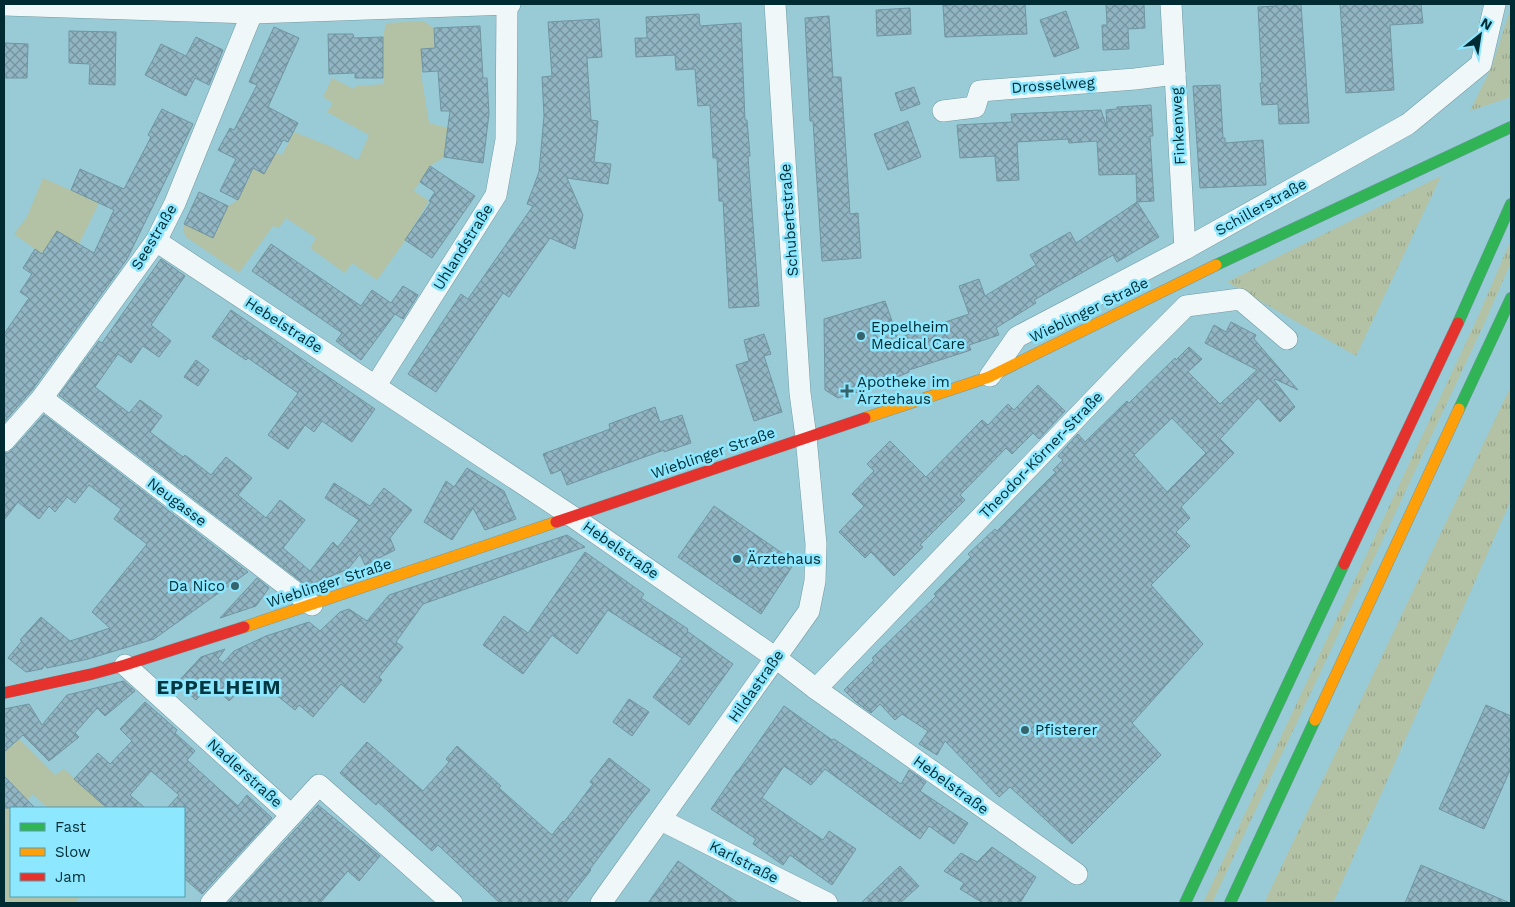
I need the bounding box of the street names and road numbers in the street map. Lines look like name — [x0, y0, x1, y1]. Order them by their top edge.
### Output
street label: Drosselweg — [1011, 73, 1095, 97]
street label: Finkenweg — [1167, 87, 1189, 165]
street label: Schubertstraße — [776, 163, 802, 277]
street label: Schillerstraße — [1212, 175, 1310, 239]
street label: Seestraße — [127, 201, 181, 273]
street label: Uhlandstraße — [429, 201, 497, 293]
street label: Wieblinger Straße — [1027, 273, 1151, 347]
street label: Hebelstraße — [242, 293, 326, 357]
street label: Theodor-Körner-Straße — [976, 388, 1106, 522]
street label: Wieblinger Straße — [649, 423, 777, 483]
street label: Neugasse — [144, 474, 210, 530]
street label: Hebelstraße — [580, 517, 662, 583]
street label: Wieblinger Straße — [264, 554, 394, 612]
street label: Hildastraße — [725, 646, 787, 726]
street label: Nadlerstraße — [204, 735, 286, 811]
street label: Hebelstraße — [910, 752, 992, 818]
street label: Karlstraße — [706, 837, 782, 887]

